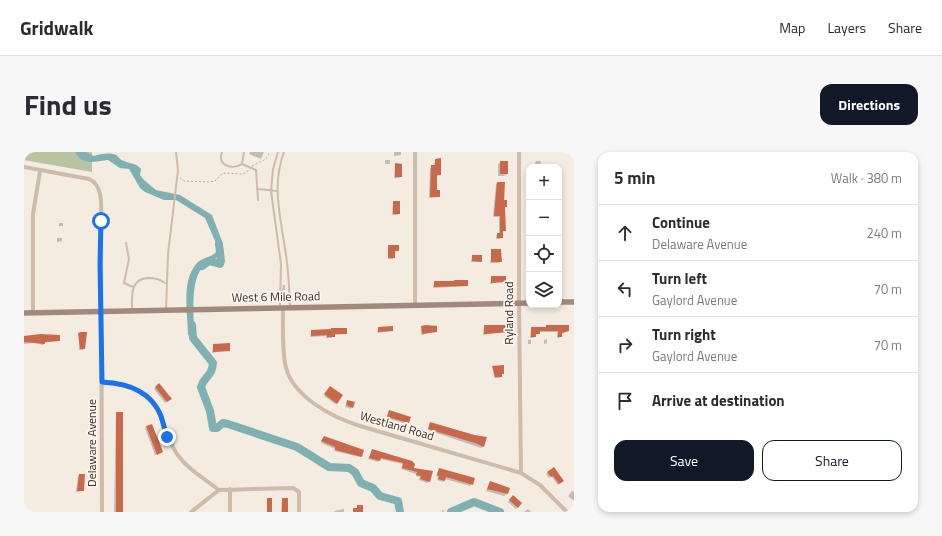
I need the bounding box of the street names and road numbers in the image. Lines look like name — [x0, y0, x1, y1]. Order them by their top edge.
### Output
street label: Ryland Road — [499, 281, 518, 345]
street label: West 6 Mile Road — [232, 286, 320, 307]
street label: Delaware Avenue — [82, 399, 101, 487]
street label: Westland Road — [358, 406, 437, 445]

